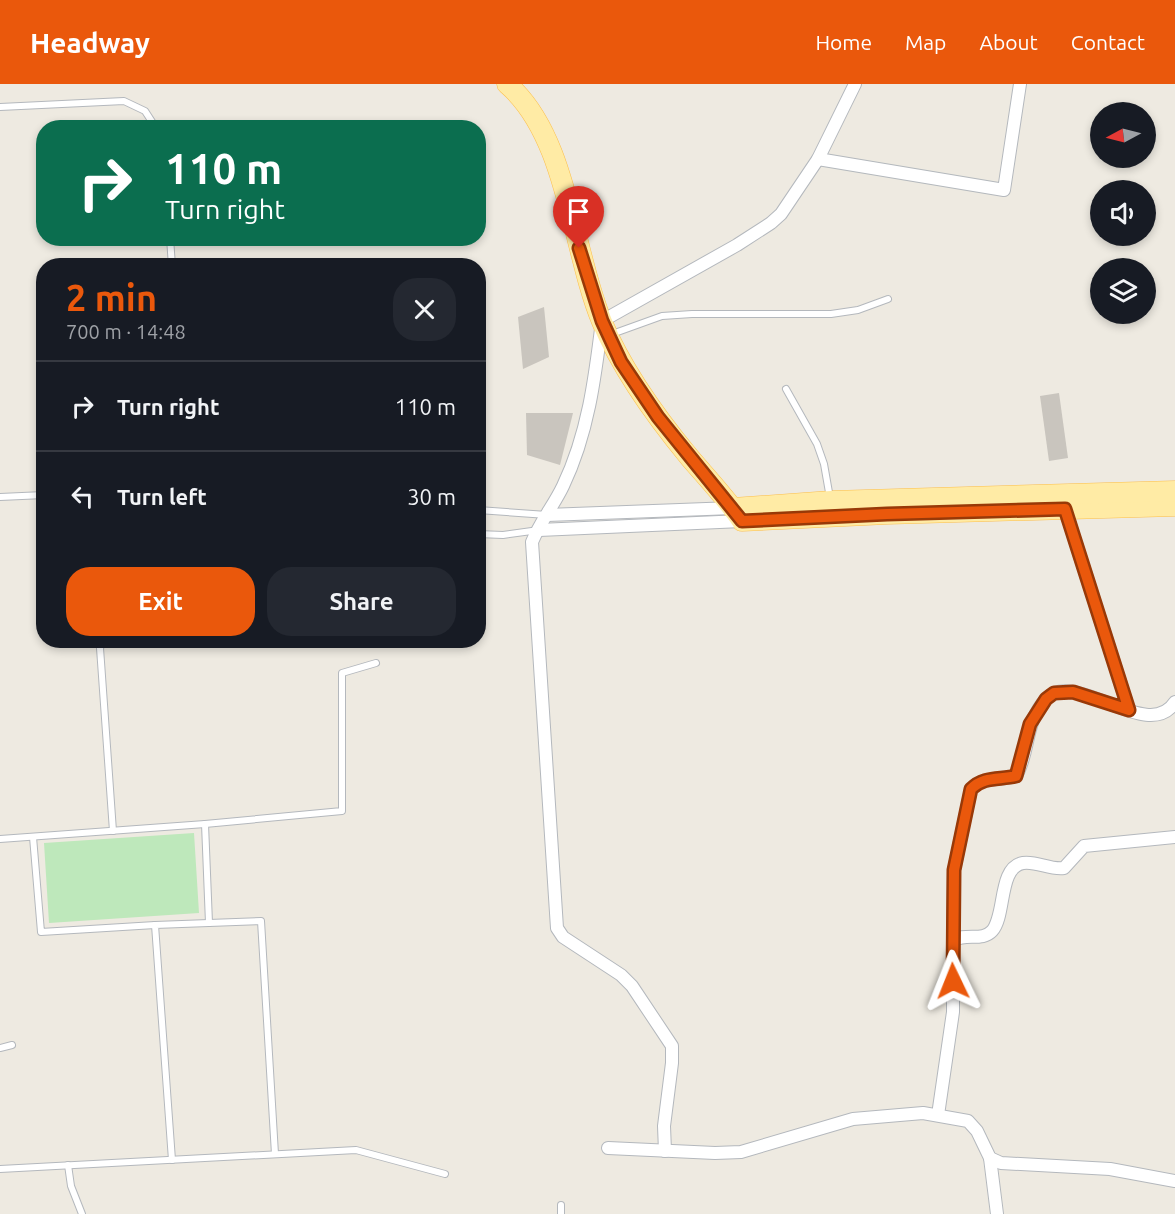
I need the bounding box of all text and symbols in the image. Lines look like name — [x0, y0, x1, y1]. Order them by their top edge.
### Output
text: Headway — [30, 27, 150, 58]
text: Home — [815, 30, 872, 54]
text: Map — [905, 30, 946, 54]
text: About — [979, 30, 1038, 54]
text: Contact — [1071, 30, 1145, 54]
north arrow — [1090, 102, 1156, 168]
map controls — [1090, 102, 1156, 324]
icon: right — [66, 144, 144, 222]
text: 110 m — [165, 145, 282, 192]
button: sound — [1090, 180, 1156, 246]
pin — [553, 186, 604, 248]
text: Turn right — [165, 194, 285, 224]
icon: arrive — [562, 195, 595, 228]
button: layers — [1090, 258, 1156, 324]
text: 2 min — [66, 277, 157, 318]
button: close — [393, 278, 456, 341]
text: 700 m · 14:48 — [66, 320, 186, 343]
icon: right — [66, 390, 99, 423]
text: Turn right — [117, 394, 219, 419]
text: 110 m — [395, 394, 456, 419]
icon: left — [66, 480, 99, 513]
text: Turn left — [117, 484, 207, 509]
text: 30 m — [407, 484, 456, 509]
button: Exit — [66, 567, 255, 636]
button: Share — [267, 567, 456, 636]
position arrow — [921, 949, 985, 1013]

